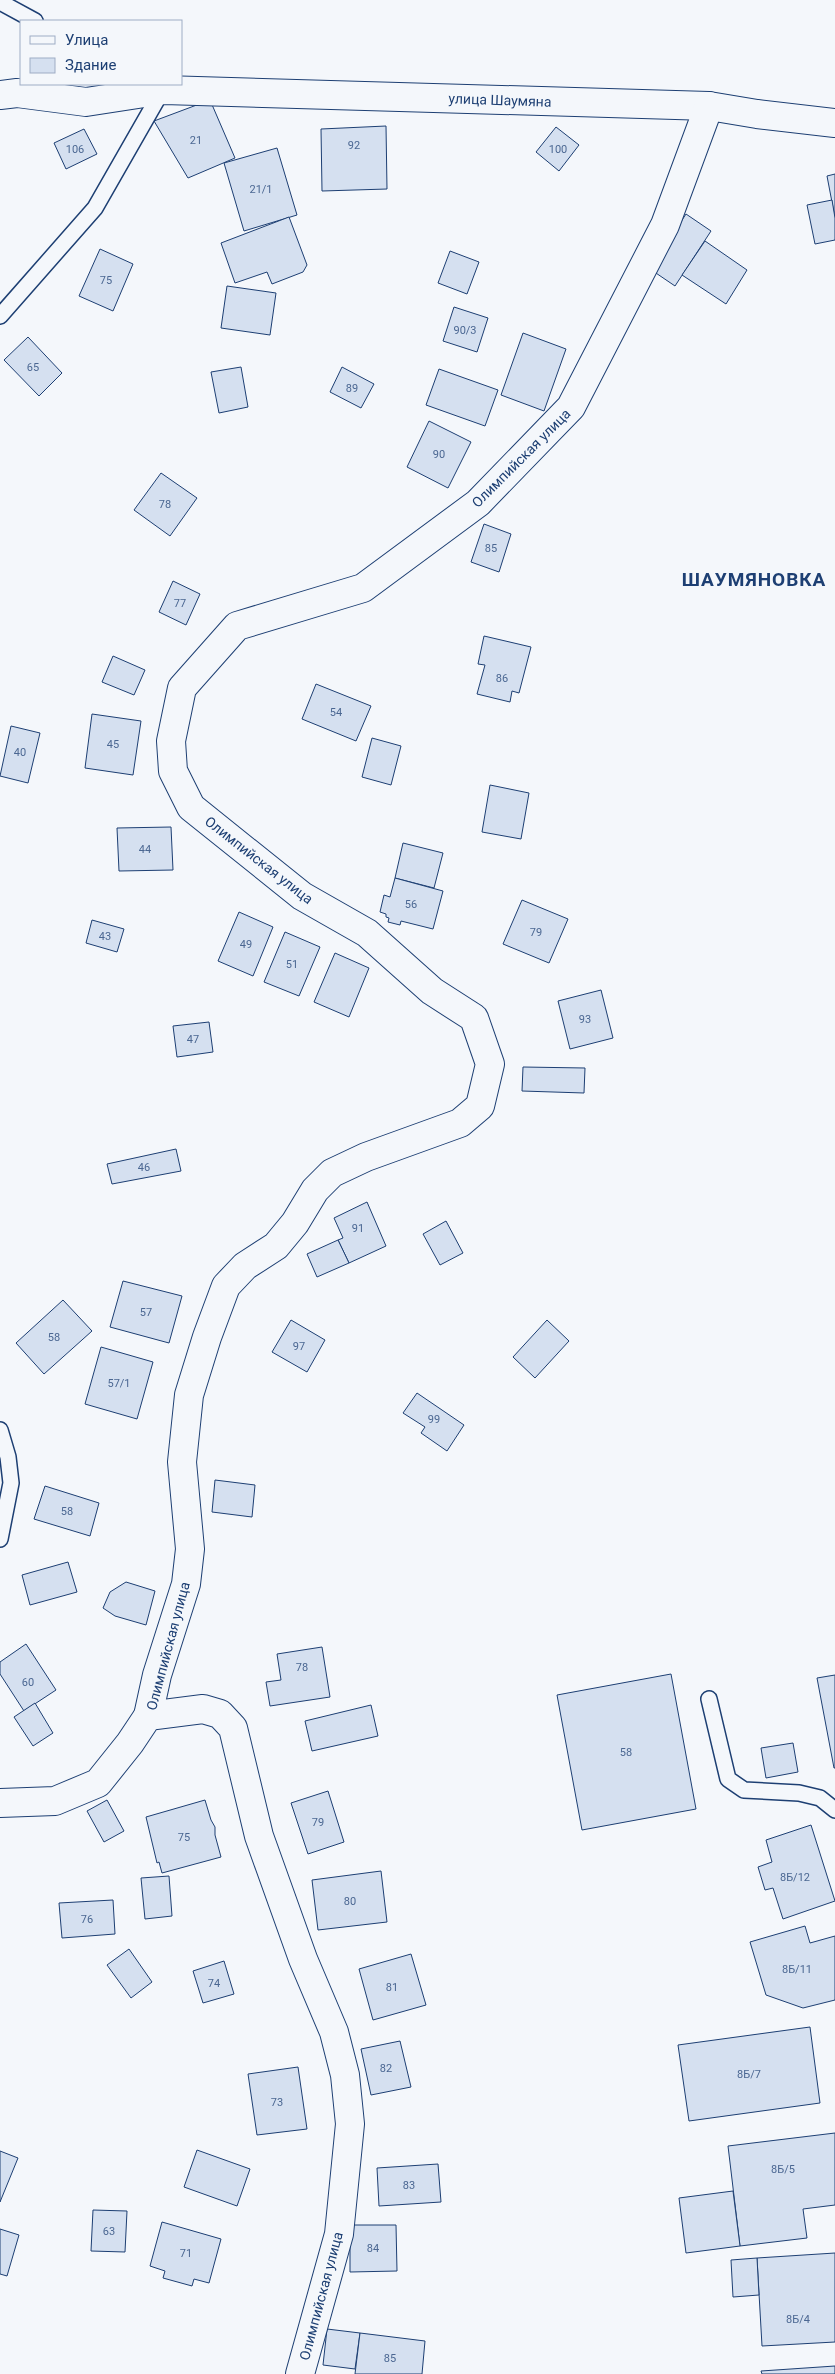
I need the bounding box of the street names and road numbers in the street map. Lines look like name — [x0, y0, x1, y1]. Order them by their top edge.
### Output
street label: улица Шаумяна — [448, 90, 552, 110]
street label: Олимпийская улица — [468, 405, 574, 511]
street label: Олимпийская улица — [202, 813, 316, 907]
street label: Олимпийская улица — [143, 1580, 193, 1712]
street label: Олимпийская улица — [296, 2230, 346, 2362]

